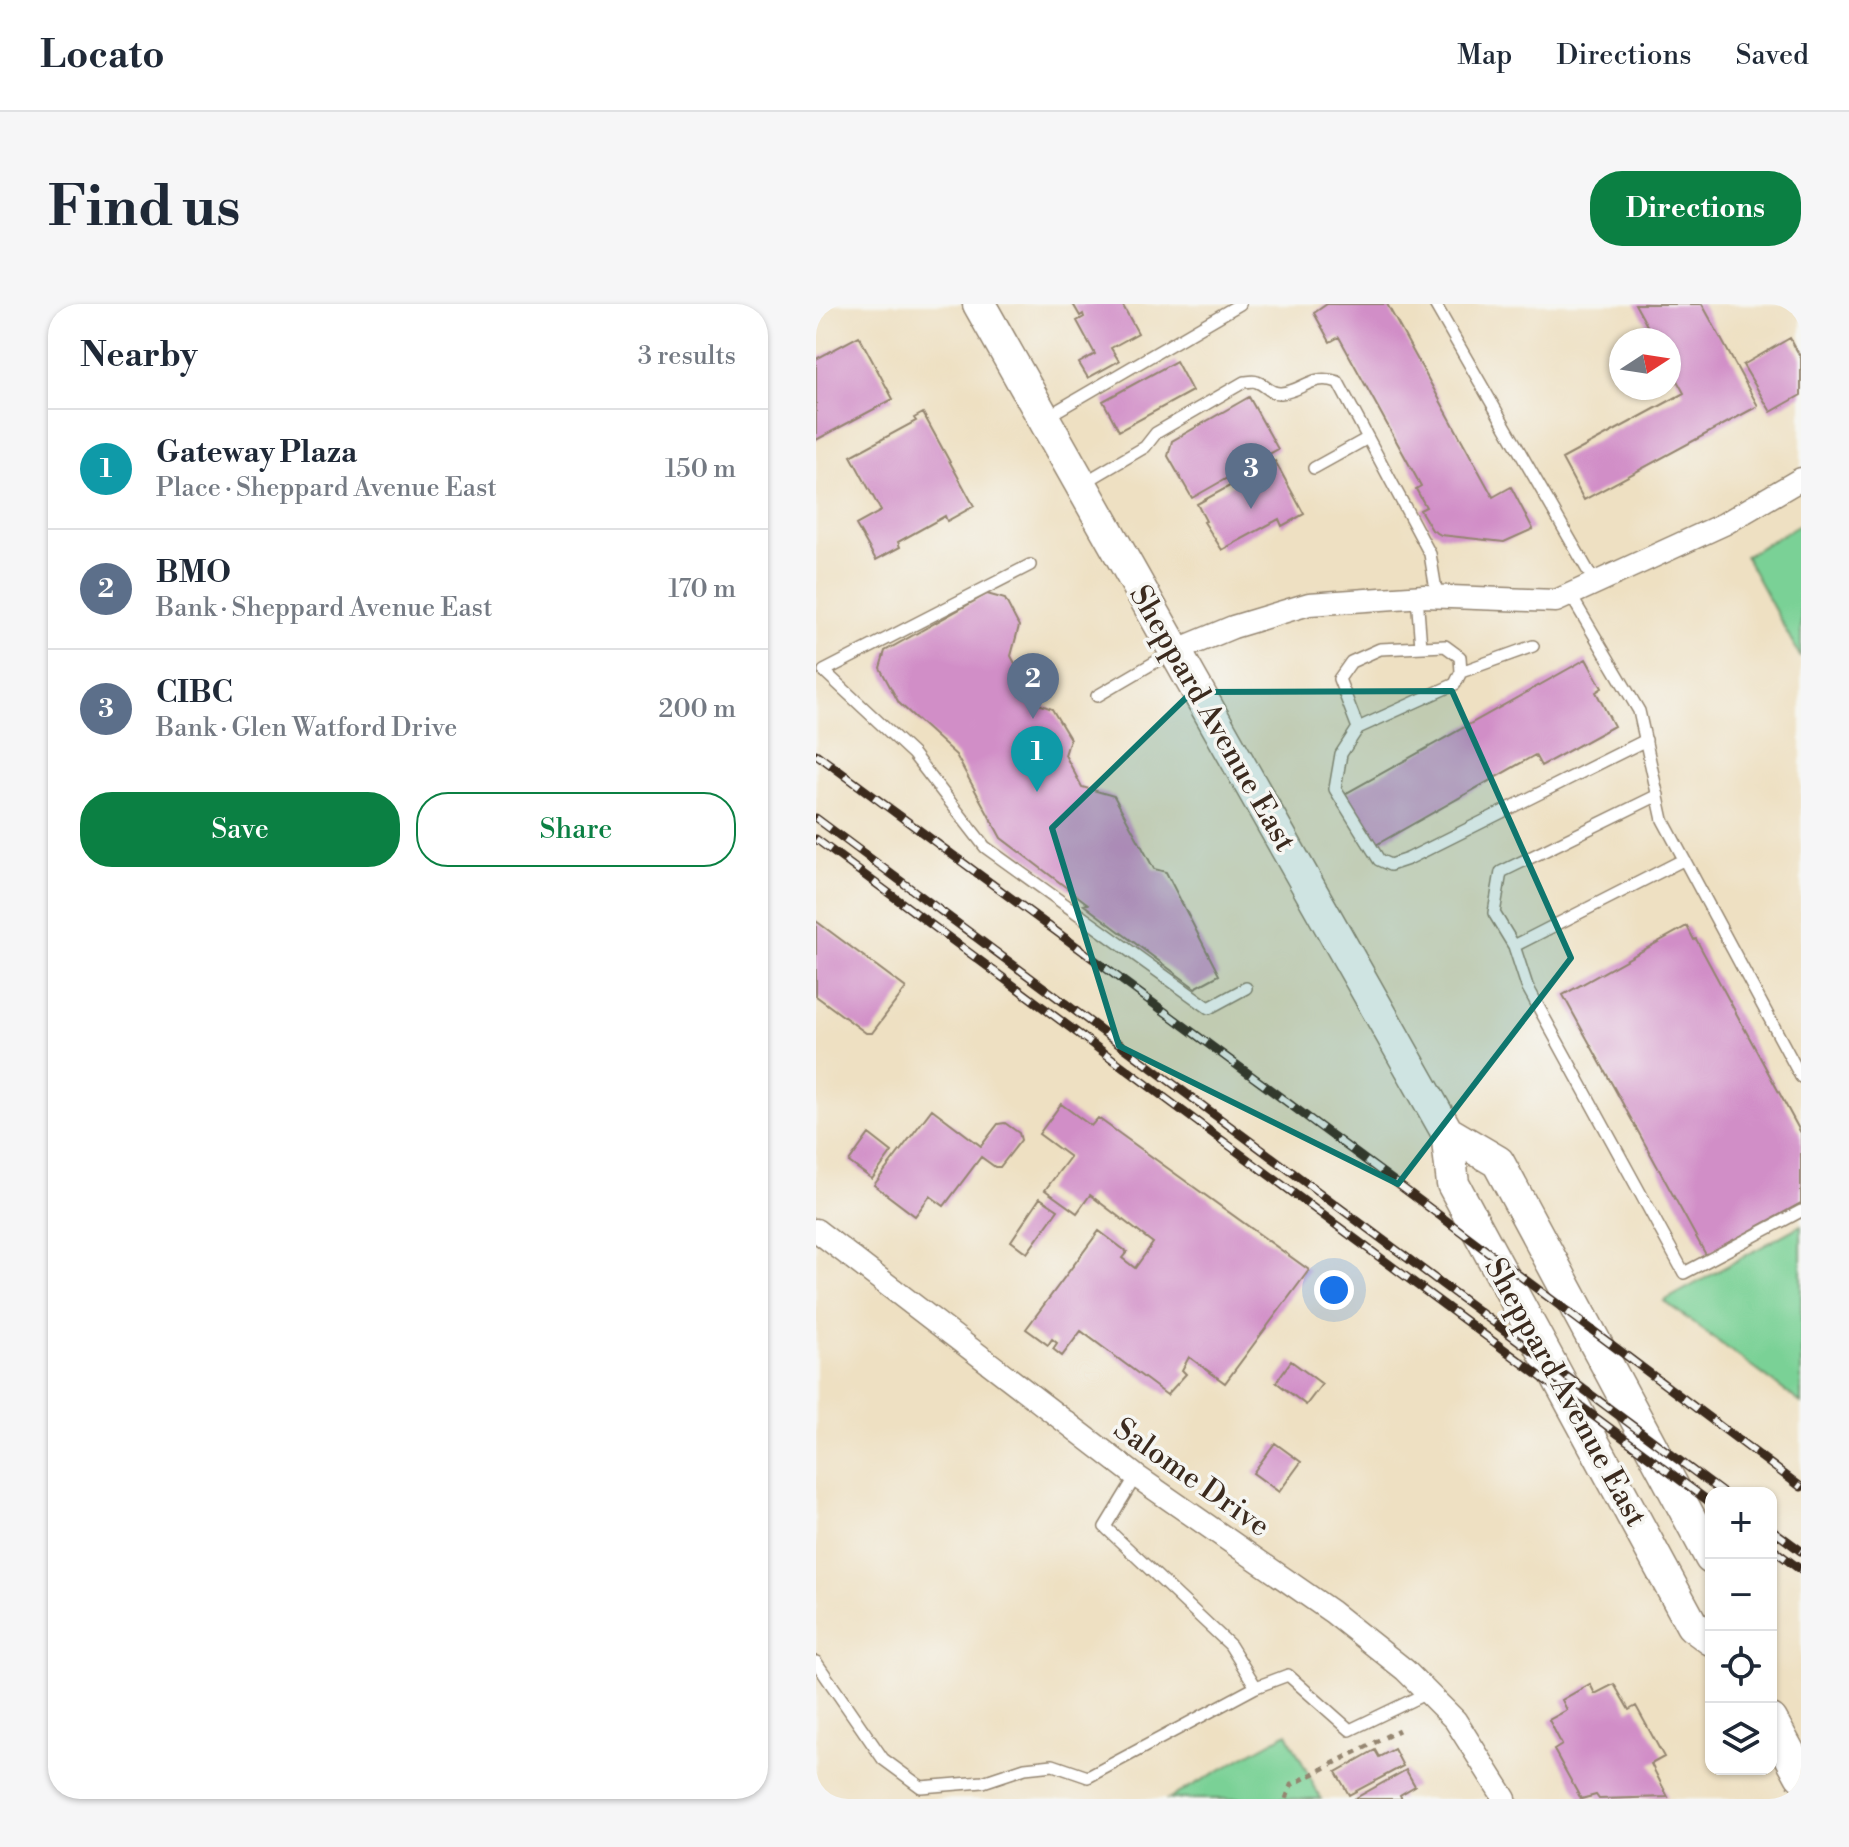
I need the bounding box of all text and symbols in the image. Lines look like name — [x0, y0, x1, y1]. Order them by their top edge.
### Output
text: Locato — [40, 32, 165, 79]
text: Map — [1457, 38, 1512, 73]
text: Directions — [1556, 38, 1691, 73]
text: Saved — [1735, 38, 1809, 73]
button: Directions — [1590, 171, 1801, 246]
text: Find us — [48, 173, 241, 243]
north arrow — [1609, 328, 1681, 400]
text: Nearby — [80, 335, 198, 377]
text: 3 results — [638, 340, 736, 372]
text: Gateway Plaza — [156, 434, 357, 472]
pin: 3 — [1225, 443, 1277, 509]
text: 1 — [100, 453, 112, 485]
text: 150 m — [665, 453, 736, 485]
text: Place · Sheppard Avenue East — [156, 472, 497, 504]
text: BMO — [156, 554, 231, 592]
text: 2 — [98, 573, 114, 605]
text: 170 m — [668, 573, 736, 605]
street label: Sheppard Avenue East — [1120, 579, 1304, 859]
text: Bank · Sheppard Avenue East — [156, 592, 492, 624]
pin: 2 — [1007, 653, 1059, 719]
text: CIBC — [156, 674, 233, 712]
text: 3 — [98, 693, 114, 725]
text: 200 m — [659, 693, 736, 725]
text: Bank · Glen Watford Drive — [156, 712, 458, 744]
pin: 1 — [1011, 726, 1063, 792]
button: Save — [80, 792, 400, 867]
button: Share — [416, 792, 736, 867]
street label: Sheppard Avenue East — [1476, 1252, 1655, 1534]
your location — [1314, 1270, 1354, 1310]
street label: Salome Drive — [1106, 1410, 1277, 1546]
map controls — [1705, 1487, 1777, 1775]
button: + — [1705, 1487, 1777, 1559]
button: − — [1705, 1559, 1777, 1631]
button: locate — [1705, 1631, 1777, 1703]
button: layers — [1705, 1703, 1777, 1775]

